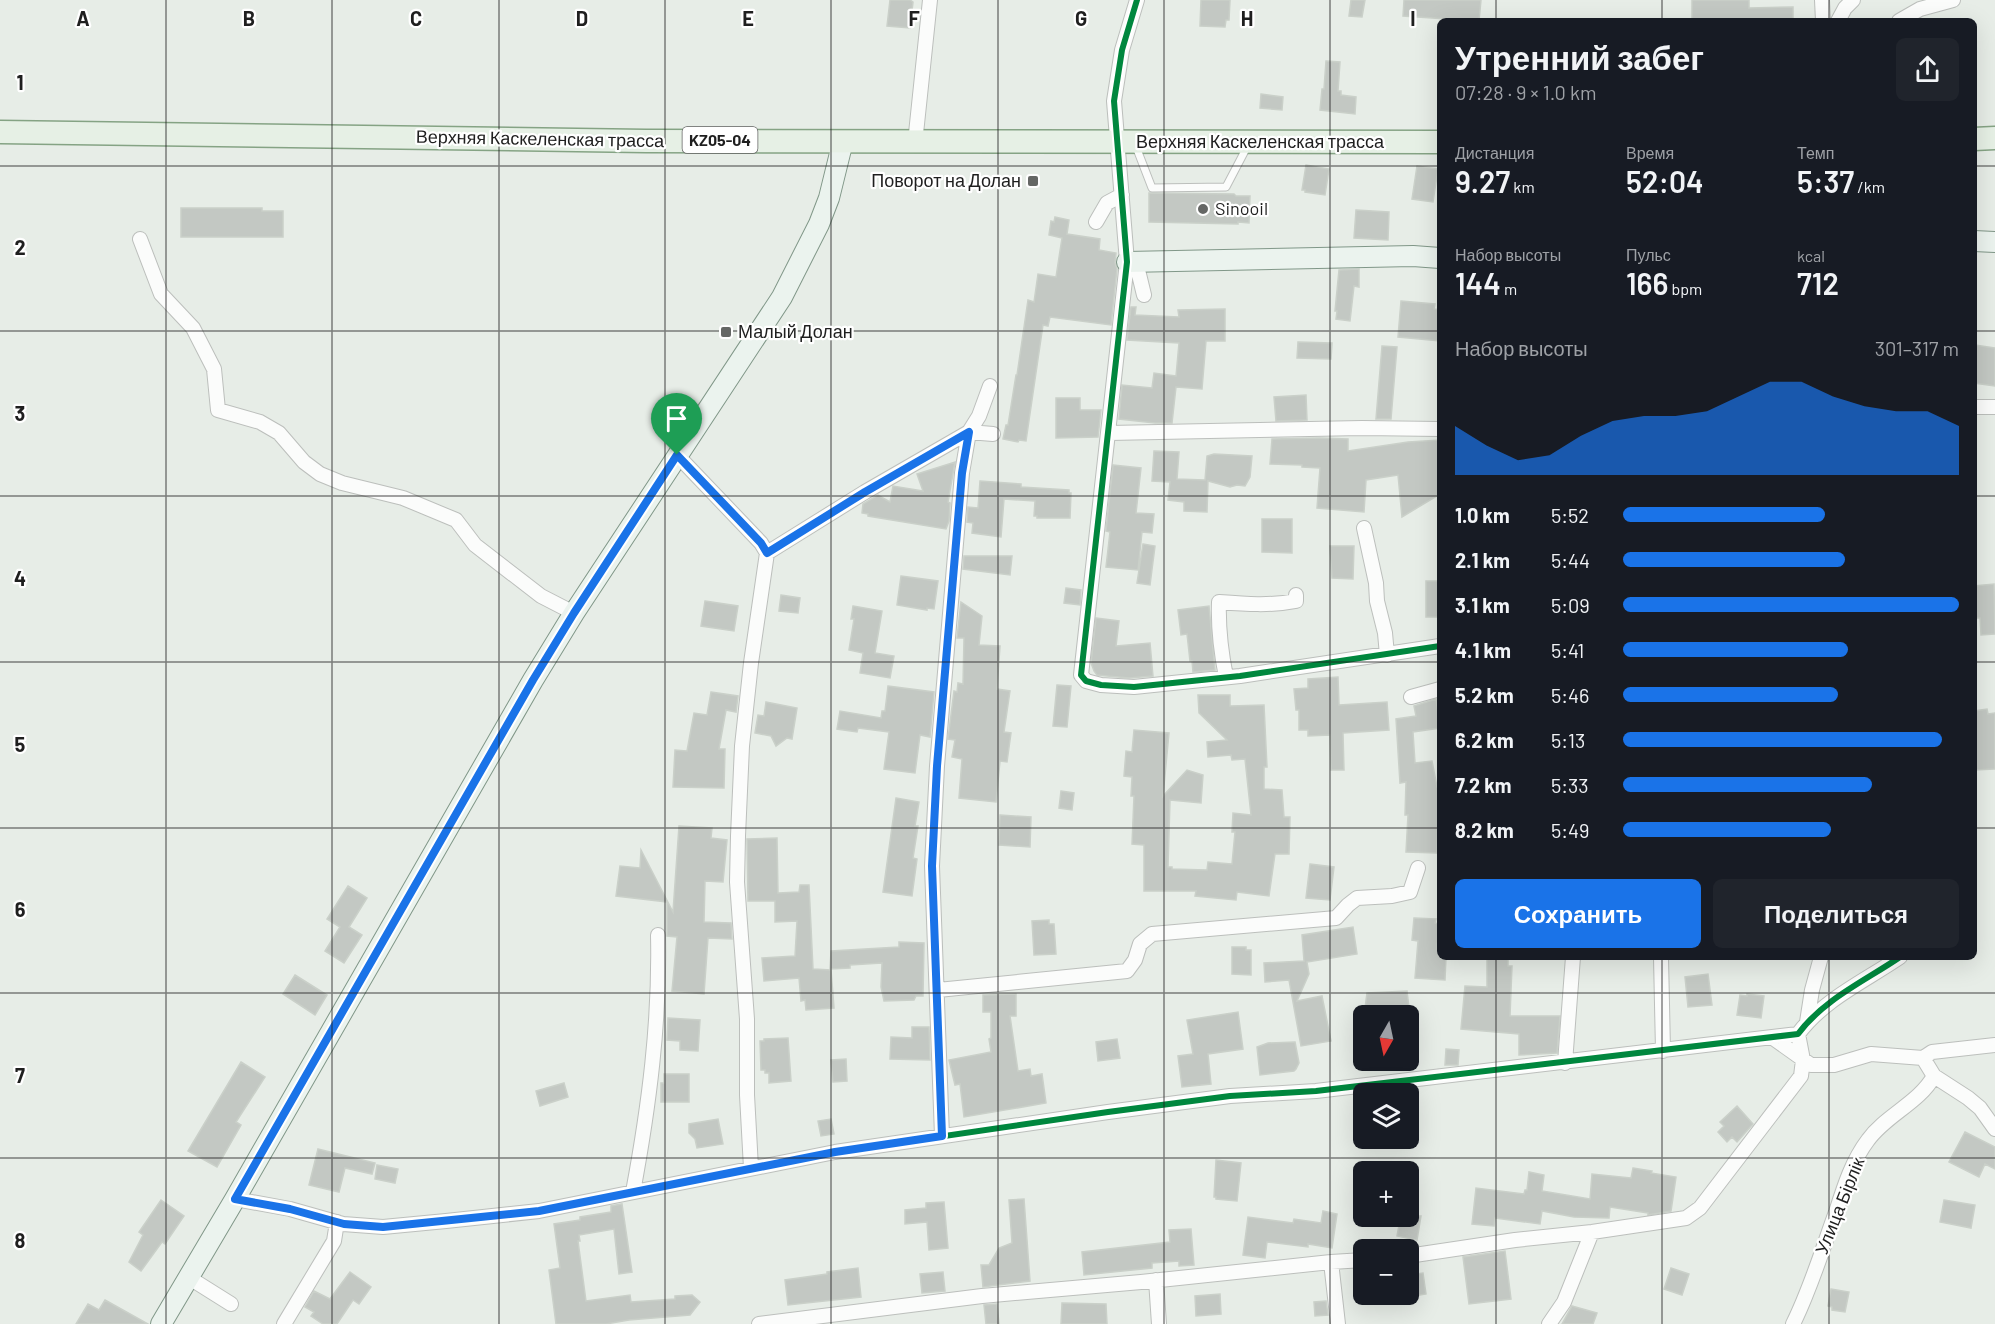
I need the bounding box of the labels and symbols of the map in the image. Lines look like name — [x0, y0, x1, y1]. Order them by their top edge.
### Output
text: A — [76, 6, 90, 30]
text: B — [243, 6, 255, 30]
text: C — [410, 6, 422, 30]
text: D — [576, 6, 588, 30]
text: E — [742, 6, 754, 30]
text: F — [908, 6, 920, 30]
text: G — [1075, 6, 1087, 30]
text: H — [1241, 6, 1253, 30]
text: I — [1410, 6, 1416, 30]
text: 1 — [16, 70, 24, 94]
street label: Верхняя Каскеленская трасса — [416, 125, 665, 151]
road number: KZ05-04 — [682, 127, 758, 153]
street label: Верхняя Каскеленская трасса — [1136, 130, 1385, 152]
place label: Поворот на Долан — [871, 169, 1021, 191]
marker: Поворот на Долан — [1026, 174, 1040, 188]
place label: Sinooil — [1215, 197, 1268, 219]
marker: Sinooil — [1196, 202, 1210, 216]
text: 2 — [14, 235, 26, 259]
place label: Малый Долан — [738, 320, 853, 342]
marker: Малый Долан — [719, 325, 733, 339]
pin — [651, 393, 702, 455]
text: 3 — [15, 401, 25, 425]
text: 4 — [14, 566, 26, 590]
text: 5 — [15, 732, 26, 756]
text: 6 — [15, 897, 26, 921]
north arrow — [1353, 1005, 1419, 1071]
text: 7 — [15, 1063, 25, 1087]
street label: Улица Бірлік — [1810, 1154, 1868, 1257]
text: 8 — [15, 1228, 26, 1252]

